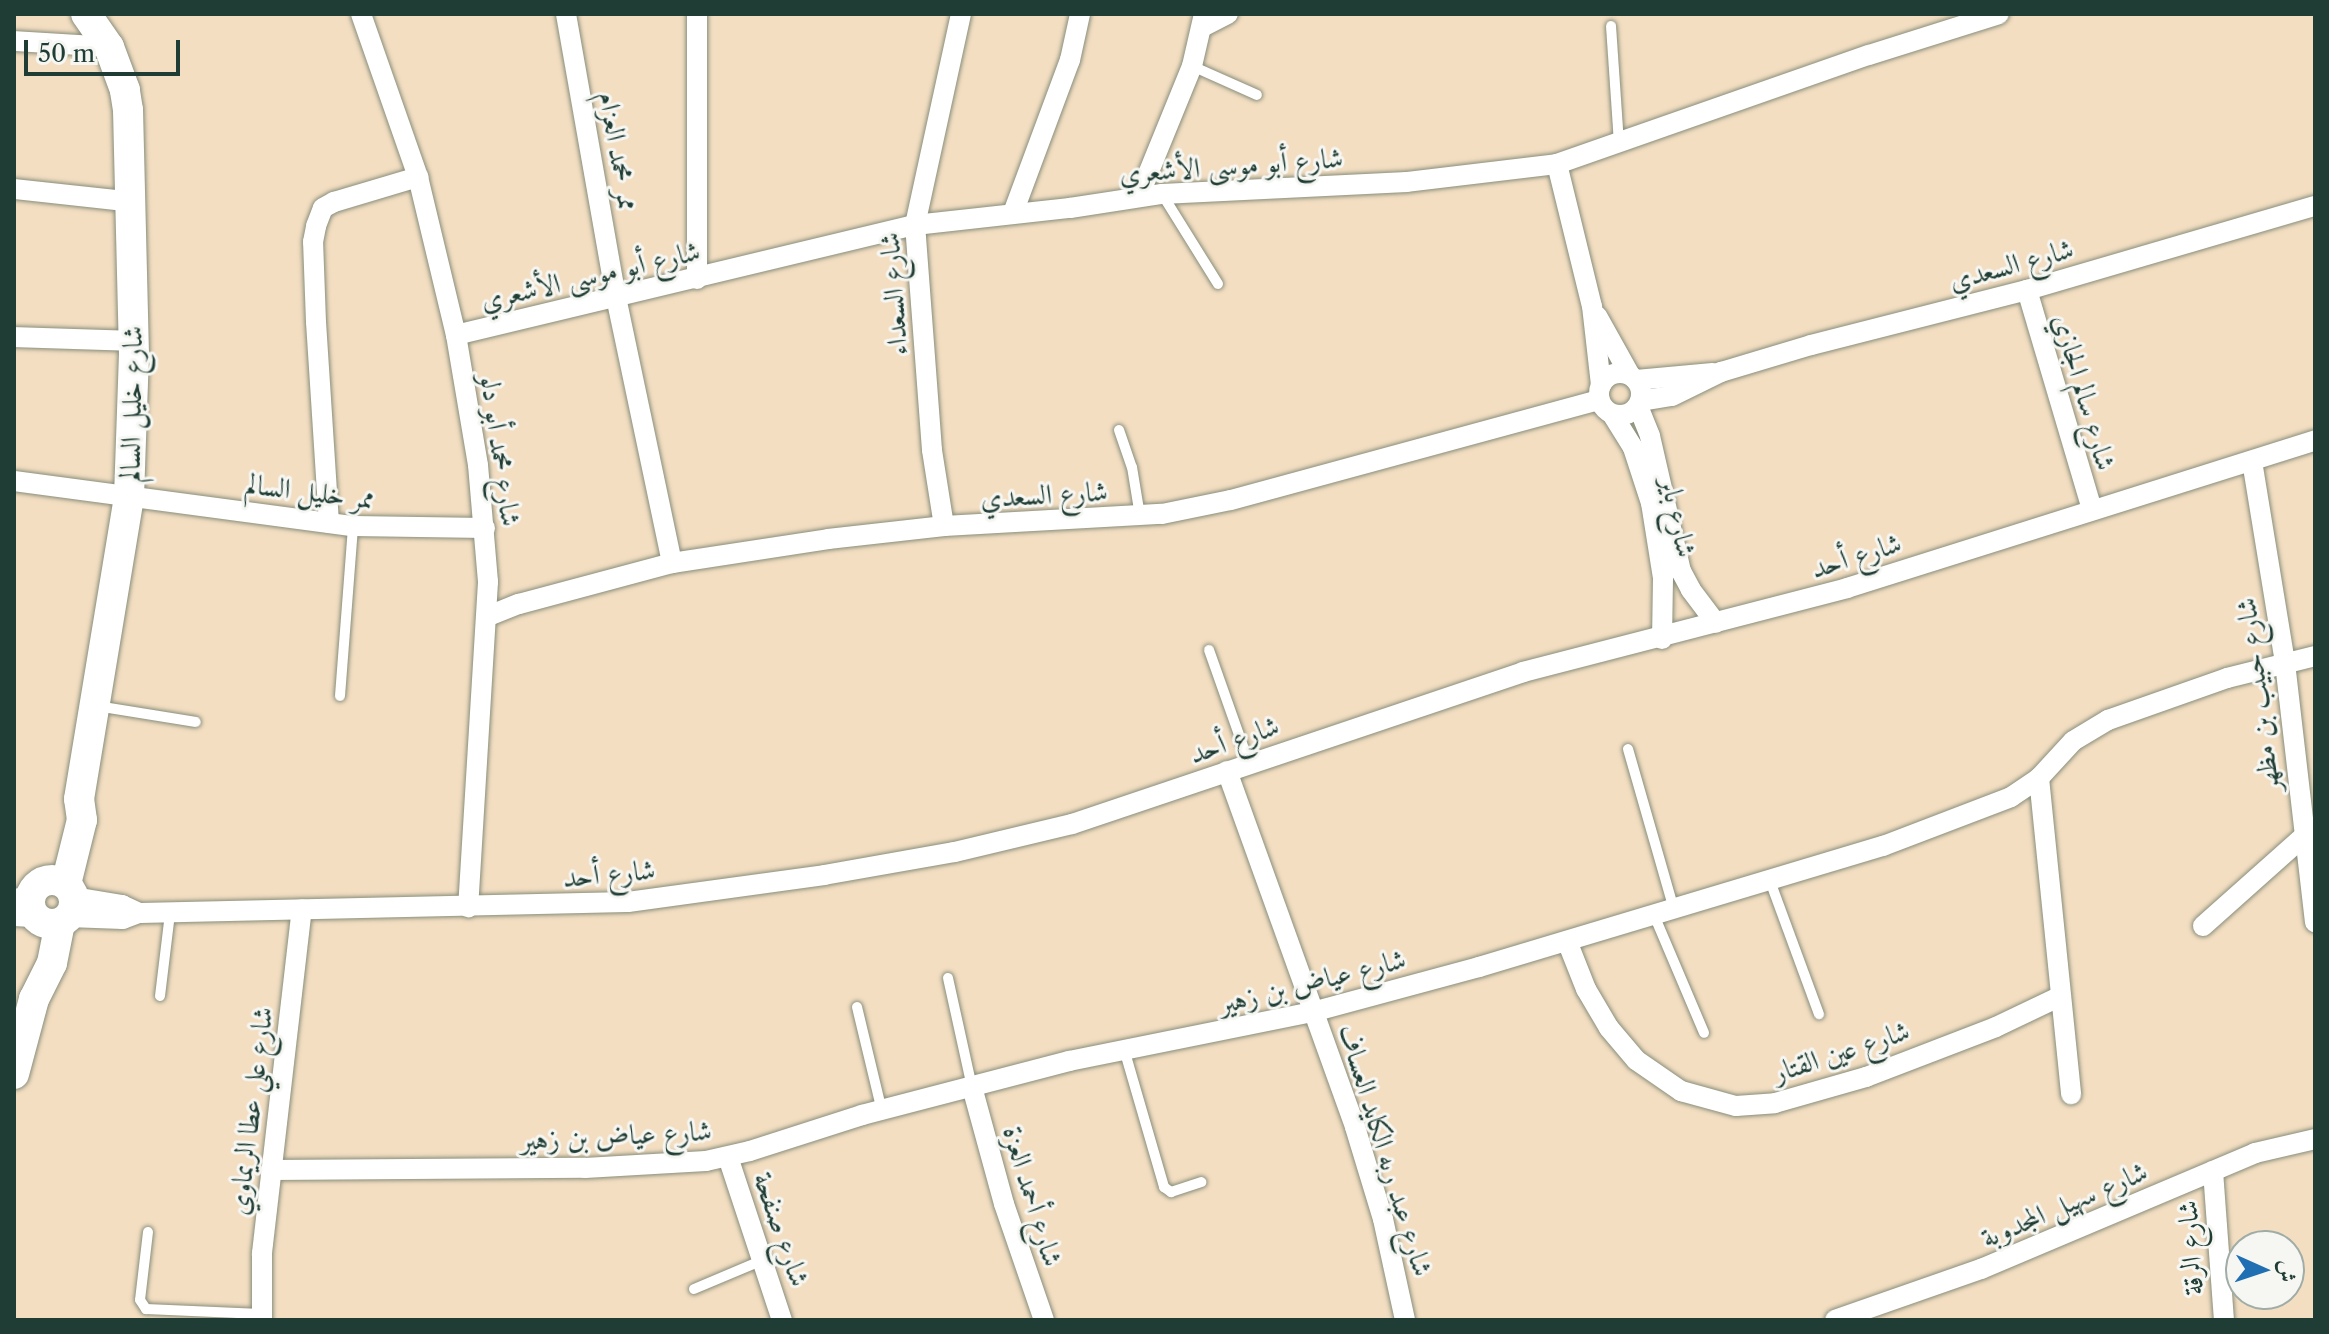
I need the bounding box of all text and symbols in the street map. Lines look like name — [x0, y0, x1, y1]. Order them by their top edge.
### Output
scale bar — [28, 24, 184, 74]
text: 50 m — [38, 39, 95, 68]
street label: ممر محمد العزام — [592, 89, 646, 213]
street label: شارع أبو موسى الأشعري — [1118, 140, 1344, 190]
street label: شارع السعداء — [872, 231, 914, 357]
street label: شارع السعدي — [1945, 231, 2077, 297]
street label: شارع أبو موسى الأشعري — [477, 233, 703, 317]
street label: شارع سالم الجازي — [2047, 310, 2123, 474]
street label: شارع خليل السالم — [113, 325, 149, 483]
street label: شارع محمد أبو دلو — [474, 372, 528, 528]
street label: ممر خليل السالم — [243, 466, 377, 516]
street label: شارع السعدي — [979, 474, 1109, 514]
street label: شارع باير — [1654, 474, 1704, 560]
street label: شارع أحد — [1807, 525, 1905, 585]
street label: شارع حبيب بن مظهر — [2228, 596, 2286, 794]
street label: شارع أحد — [1185, 708, 1283, 770]
street label: شارع أحد — [561, 852, 657, 894]
street label: شارع عياض بن زهير — [1215, 942, 1409, 1020]
street label: شارع علي عطا الريماوي — [221, 1005, 279, 1217]
street label: شارع عين القتار — [1768, 1013, 1914, 1089]
street label: شارع عبد ربه الكايد العساف — [1332, 1020, 1440, 1280]
street label: شارع عياض بن زهير — [519, 1113, 713, 1157]
street label: شارع أحمد العزة — [996, 1122, 1070, 1270]
street label: شارع سهيل المجدوبة — [1976, 1154, 2152, 1254]
street label: شارع صنفحة — [747, 1167, 817, 1291]
street label: شارع الرقة — [2170, 1199, 2210, 1297]
north arrow — [2225, 1230, 2305, 1310]
text: ش — [2273, 1260, 2302, 1283]

